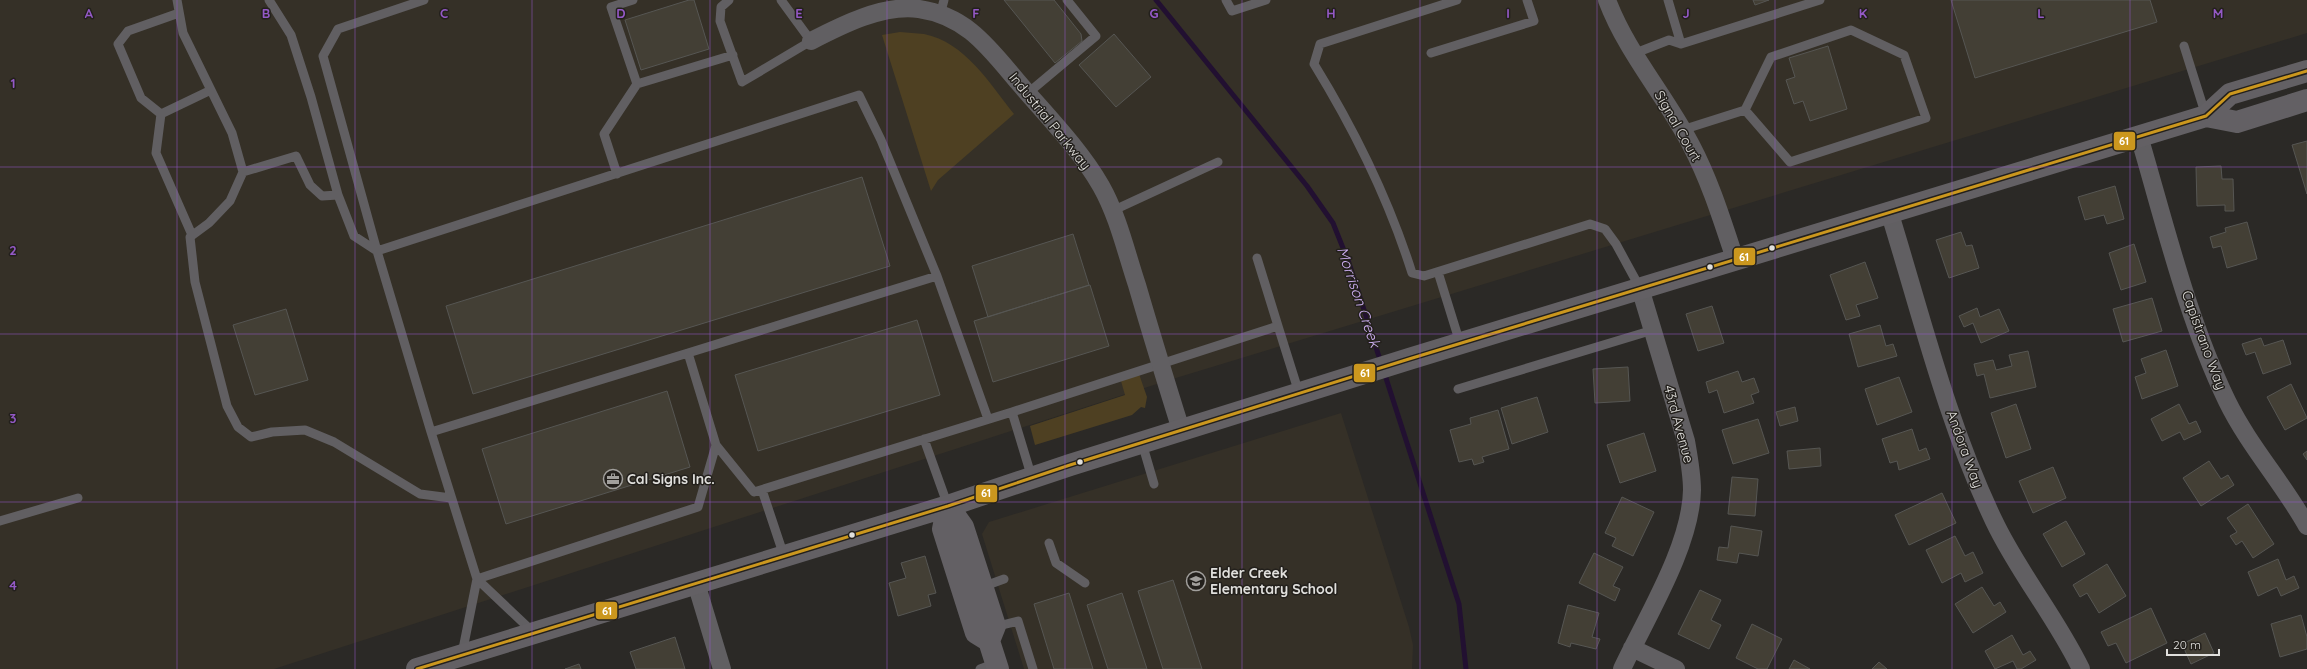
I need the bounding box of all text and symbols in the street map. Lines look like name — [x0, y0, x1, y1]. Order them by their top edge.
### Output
text: A — [85, 5, 94, 21]
text: B — [262, 5, 270, 21]
text: C — [440, 5, 448, 21]
text: D — [616, 5, 626, 21]
text: E — [795, 5, 803, 21]
text: F — [972, 5, 980, 21]
text: G — [1149, 5, 1159, 21]
text: H — [1326, 5, 1336, 21]
text: I — [1506, 5, 1510, 21]
text: J — [1682, 5, 1690, 21]
text: K — [1859, 5, 1868, 21]
text: L — [2037, 5, 2045, 21]
text: M — [2213, 5, 2223, 21]
street label: Industrial Parkway — [1005, 69, 1095, 173]
text: 1 — [10, 75, 16, 91]
street label: Signal Court — [1650, 87, 1706, 165]
line badge: 61 — [2113, 131, 2136, 151]
text: 61 — [2119, 134, 2129, 148]
text: 2 — [9, 242, 17, 258]
unlabelled marker — [1767, 243, 1777, 253]
water label: Morrison Creek — [1333, 244, 1386, 352]
line badge: 61 — [1733, 247, 1756, 266]
text: 61 — [1739, 250, 1749, 264]
unlabelled marker — [1705, 262, 1715, 272]
street label: Capistrano Way — [2178, 288, 2230, 392]
line badge: 61 — [1353, 363, 1376, 383]
text: 61 — [1360, 366, 1370, 380]
street label: 43rd Avenue — [1660, 383, 1698, 465]
street label: Andora Way — [1943, 408, 1987, 490]
text: 3 — [10, 410, 17, 426]
unlabelled marker — [1075, 457, 1085, 467]
office icon: Cal Signs Inc. — [602, 468, 624, 490]
place label: Cal Signs Inc. — [627, 470, 715, 488]
line badge: 61 — [975, 484, 998, 503]
text: 61 — [981, 486, 991, 500]
unlabelled marker — [847, 530, 857, 540]
place label: Elder Creek Elementary School — [1210, 564, 1337, 598]
school or university icon: Elder Creek Elementary School — [1185, 570, 1207, 592]
text: 4 — [9, 577, 17, 593]
line badge: 61 — [595, 601, 618, 620]
text: 61 — [602, 604, 612, 618]
scale bar — [2167, 631, 2219, 657]
text: 20 m — [2173, 637, 2201, 652]

